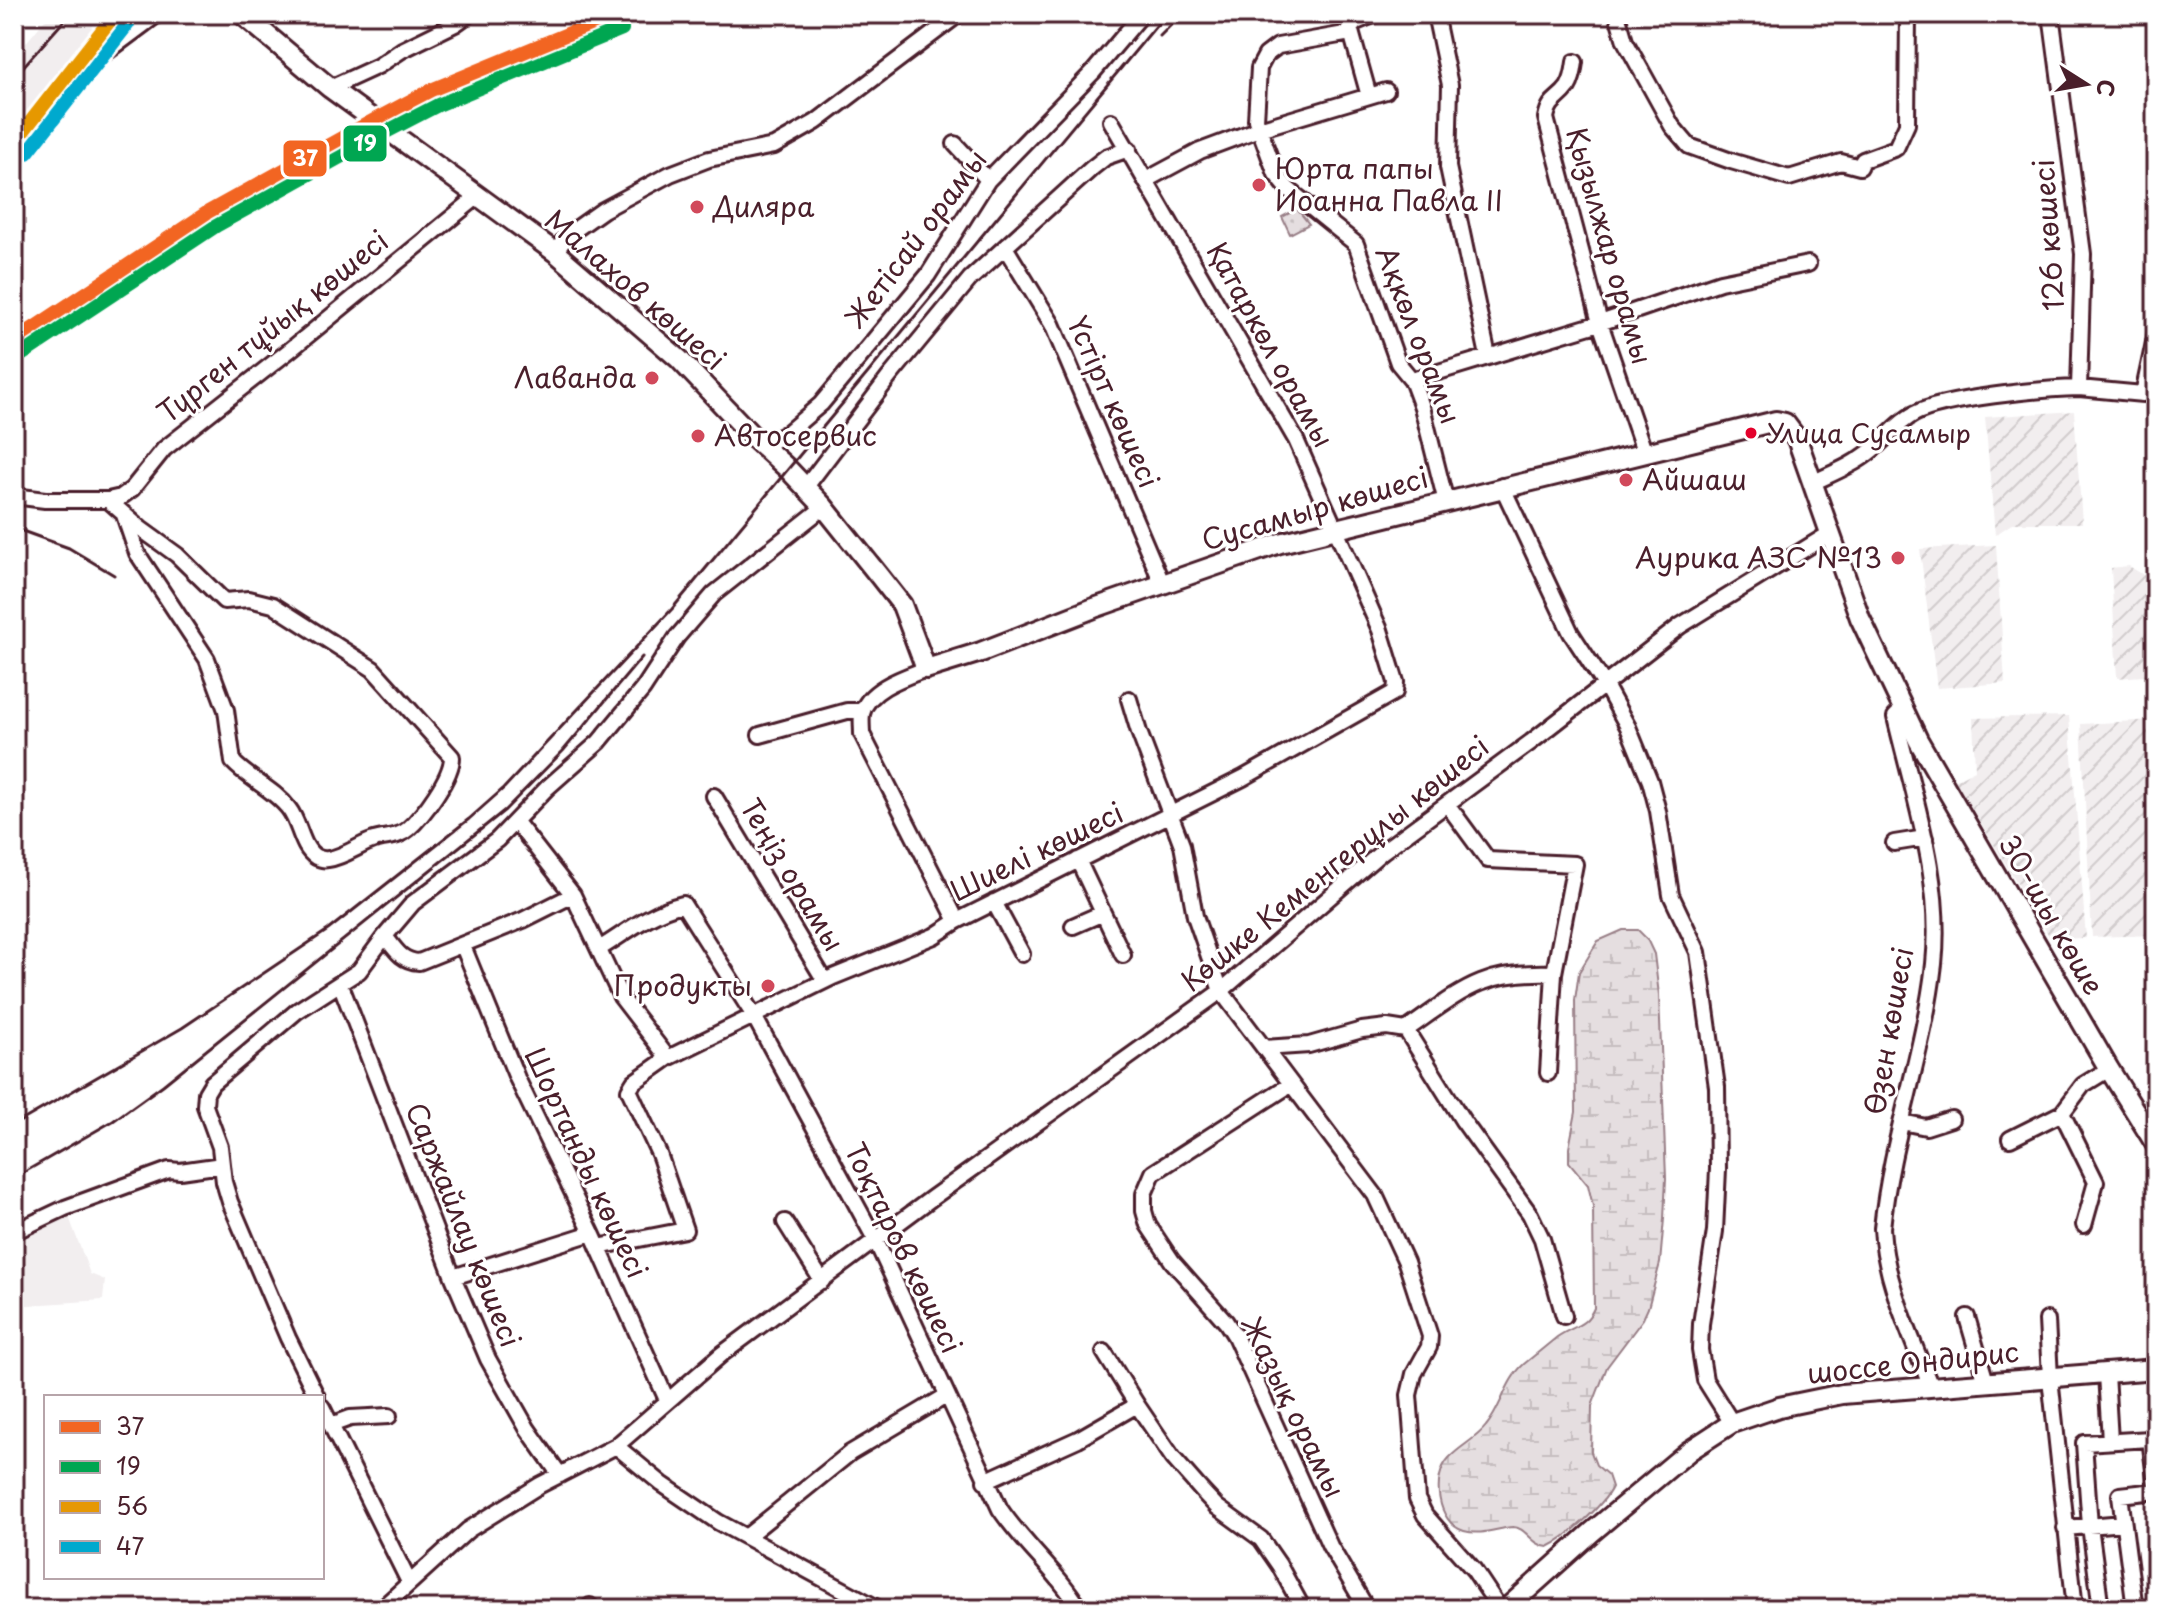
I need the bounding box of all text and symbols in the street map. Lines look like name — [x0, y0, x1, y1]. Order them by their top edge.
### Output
north arrow — [2046, 44, 2126, 124]
text: С — [2089, 77, 2125, 99]
street label: Қызылжар орамы — [1556, 122, 1665, 369]
line badge: 19 — [342, 124, 388, 163]
text: 19 — [353, 125, 377, 158]
line badge: 37 — [282, 139, 328, 178]
text: 37 — [292, 140, 318, 173]
street label: Жетісай орамы — [833, 140, 996, 336]
place label: Юрта папы Иоанна Павла II — [1275, 146, 1503, 221]
street label: 126 көшесі — [2021, 158, 2074, 312]
marker: Юрта папы Иоанна Павла II — [1250, 176, 1268, 194]
place label: Диляра — [712, 184, 815, 227]
street label: Малахов көшесі — [536, 198, 736, 380]
marker: Диляра — [688, 198, 706, 216]
street label: Түрген тұйық көшесі — [147, 219, 397, 433]
street label: Қатаркөл орамы — [1197, 234, 1346, 455]
street label: Ақкөл орамы — [1366, 239, 1473, 430]
street label: Үстірт көшесі — [1057, 308, 1172, 494]
place label: Лаванда — [514, 355, 637, 398]
marker: Лаванда — [643, 369, 661, 387]
place label: Автосервис — [714, 413, 877, 456]
place label: Улица Сусамыр — [1766, 413, 1971, 452]
marker: Улица Сусамыр — [1743, 425, 1759, 441]
marker: Автосервис — [689, 427, 707, 445]
street label: Сусамыр көшесі — [1196, 455, 1433, 560]
place label: Айшаш — [1642, 457, 1747, 500]
marker: Айшаш — [1617, 471, 1635, 489]
place label: Аурика АЗС №13 — [1635, 535, 1882, 578]
marker: Аурика АЗС №13 — [1889, 549, 1907, 567]
street label: Көшке Кеменгерұлы көшесі — [1170, 725, 1498, 1001]
street label: Теңіз орамы — [731, 790, 856, 959]
street label: Шиелі көшесі — [943, 790, 1130, 911]
street label: 30-шы көше — [1989, 826, 2116, 1002]
street label: Өзен көшесі — [1852, 944, 1923, 1118]
place label: Продукты — [614, 963, 752, 1006]
marker: Продукты — [759, 977, 777, 995]
street label: Шортанды көшесі — [515, 1040, 660, 1285]
street label: Саржайлау көшесі — [396, 1096, 533, 1353]
street label: Тоқтаров көшесі — [835, 1135, 974, 1360]
street label: Жазық орамы — [1232, 1308, 1357, 1504]
street label: шоссе Ондирис — [1805, 1329, 2021, 1394]
legend — [44, 1395, 324, 1579]
text: 37 — [116, 1407, 144, 1443]
text: 19 — [116, 1447, 141, 1483]
text: 56 — [116, 1487, 148, 1523]
text: 47 — [116, 1527, 144, 1563]

